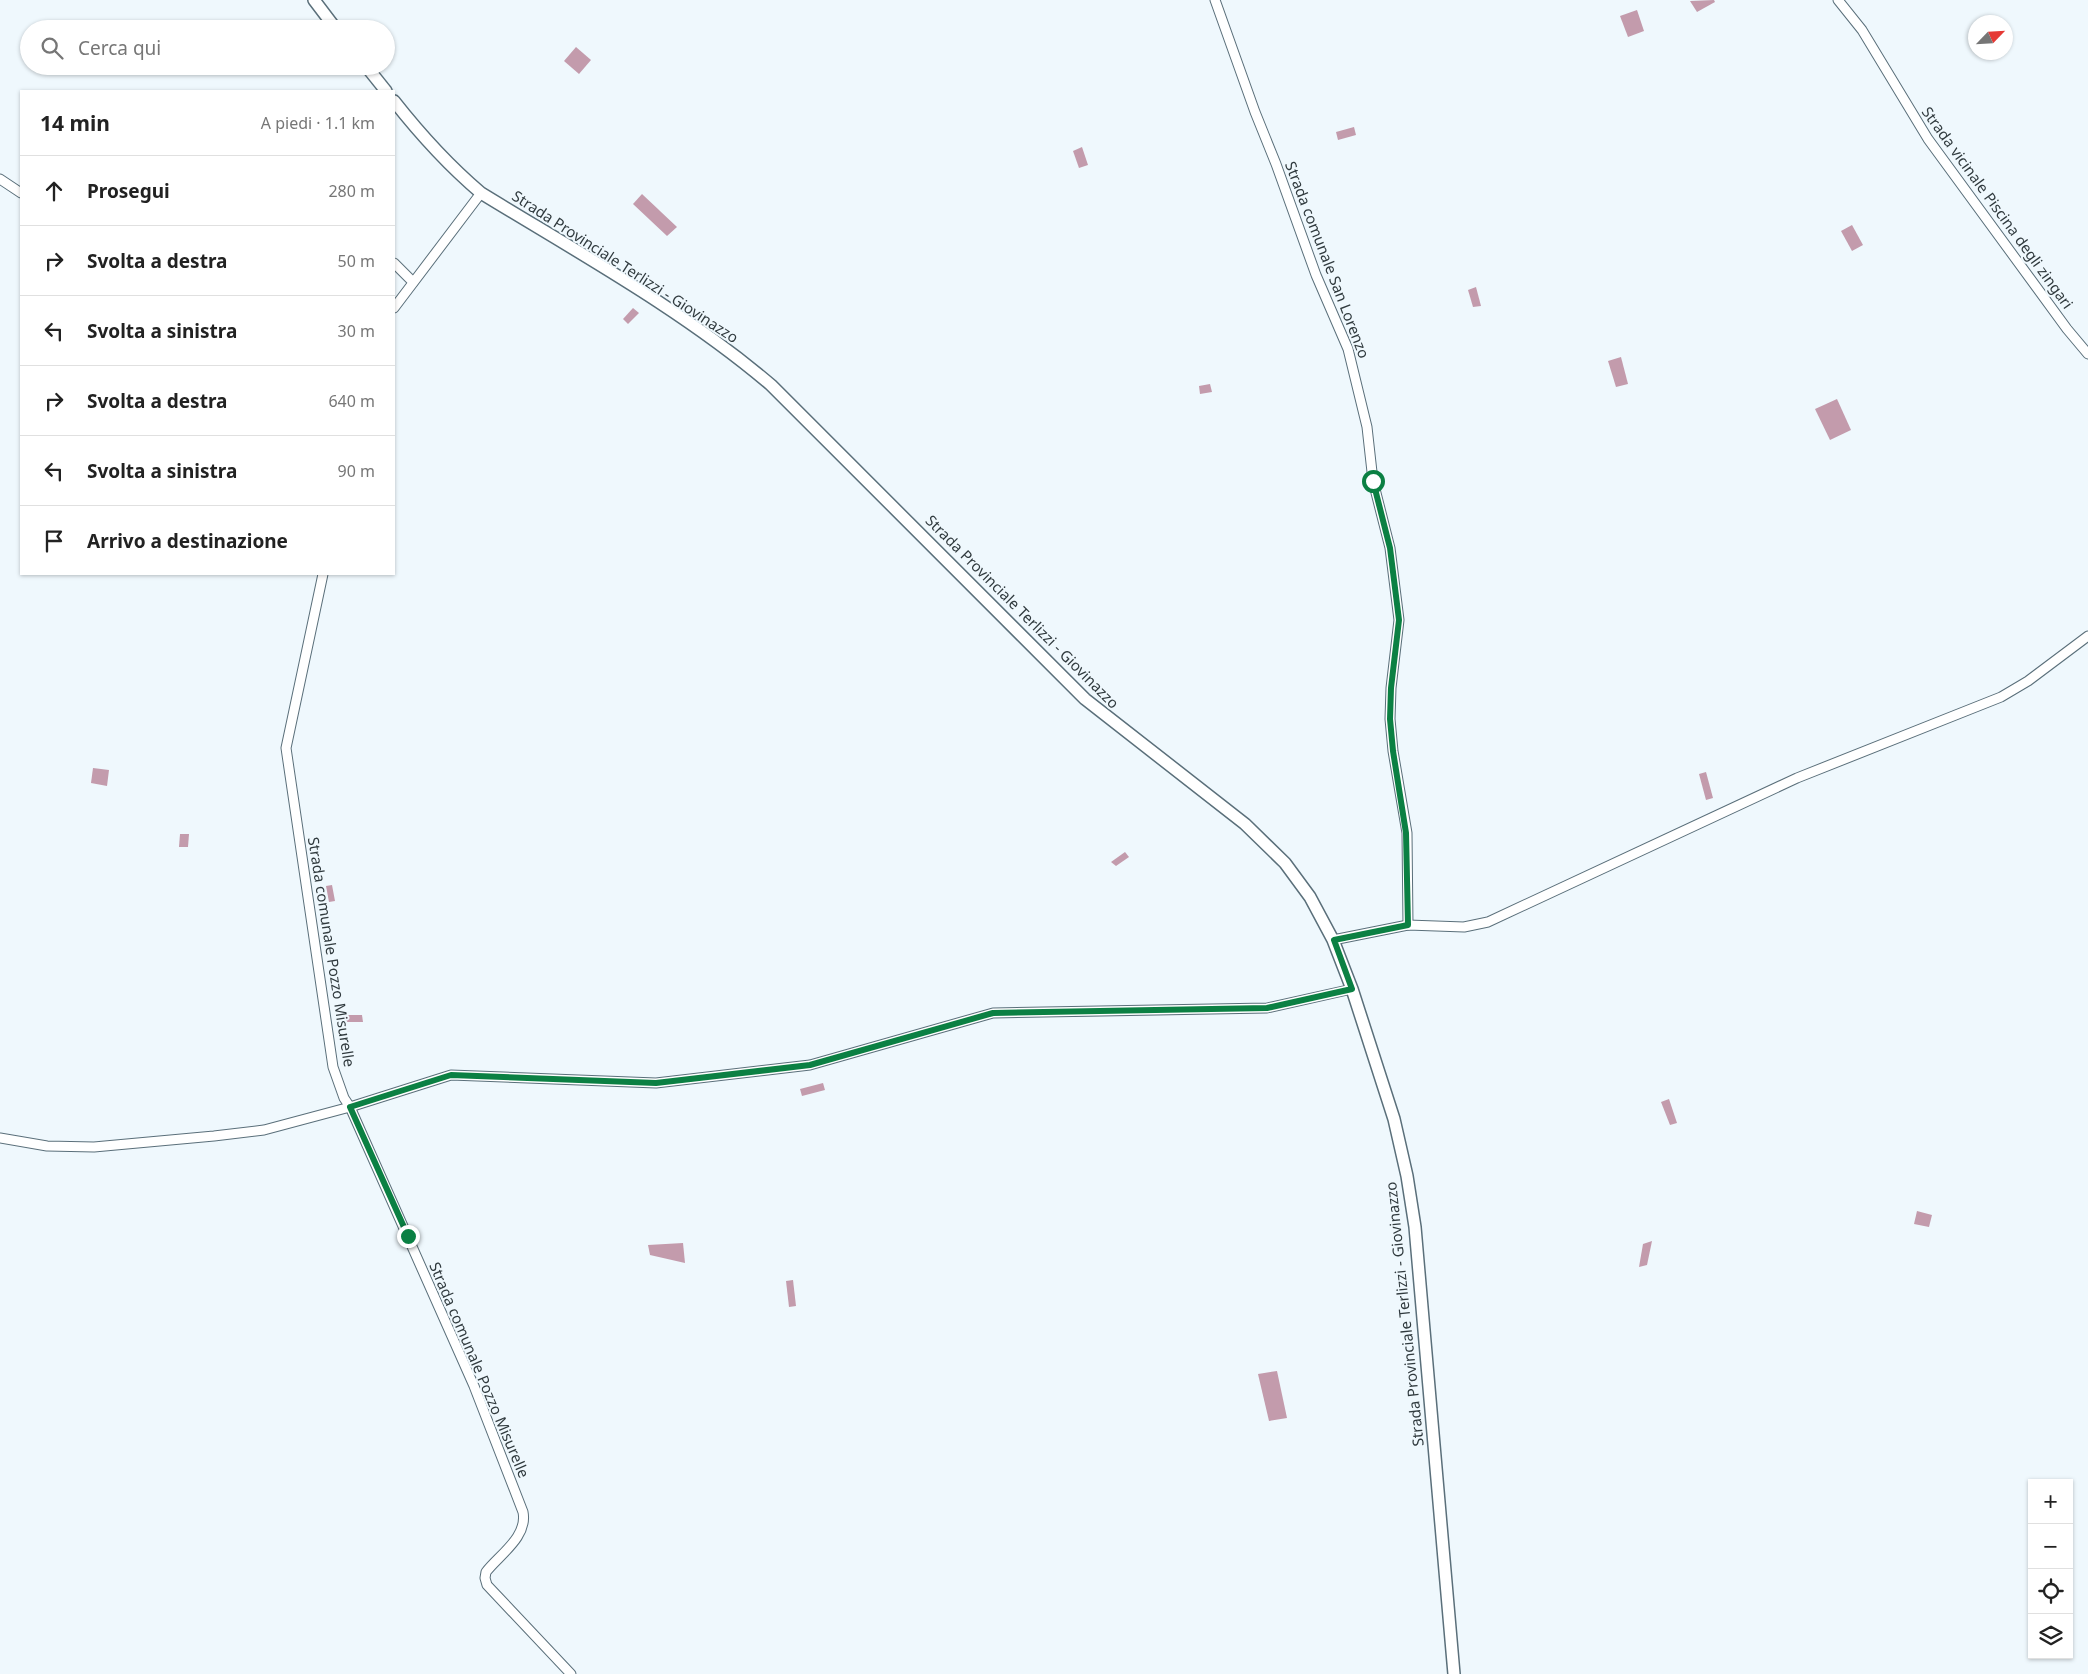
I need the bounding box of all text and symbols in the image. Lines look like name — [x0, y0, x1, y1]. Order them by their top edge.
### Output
north arrow — [1968, 15, 2013, 60]
search box — [20, 20, 395, 75]
icon: search — [38, 34, 66, 62]
text: Cerca qui — [78, 35, 161, 61]
street label: Strada vicinale Piscina degli zingari — [1918, 102, 2078, 312]
text: 14 min — [40, 109, 110, 137]
text: A piedi · 1.1 km — [261, 112, 375, 134]
street label: Strada comunale San Lorenzo — [1281, 158, 1375, 361]
icon: ahead — [40, 177, 68, 205]
text: Prosegui — [87, 178, 170, 204]
text: 280 m — [328, 180, 375, 202]
street label: Strada Provinciale Terlizzi - Giovinazzo — [509, 185, 743, 347]
icon: right — [40, 247, 68, 275]
text: Svolta a destra — [87, 248, 227, 274]
text: 50 m — [338, 250, 375, 272]
icon: left — [40, 317, 68, 345]
text: Svolta a sinistra — [87, 318, 237, 344]
text: 30 m — [338, 320, 375, 342]
icon: right — [40, 387, 68, 415]
text: Svolta a destra — [87, 388, 227, 414]
text: 640 m — [328, 390, 375, 412]
icon: left — [40, 457, 68, 485]
text: Svolta a sinistra — [87, 458, 237, 484]
text: 90 m — [338, 460, 375, 482]
route start — [1362, 470, 1385, 493]
street label: Strada Provinciale Terlizzi - Giovinazzo — [922, 510, 1124, 712]
icon: arrive — [40, 527, 68, 555]
text: Arrivo a destinazione — [87, 528, 288, 554]
street label: Strada comunale Pozzo Misurelle — [304, 835, 360, 1068]
street label: Strada Provinciale Terlizzi - Giovinazzo — [1380, 1181, 1428, 1447]
route end — [397, 1225, 420, 1248]
street label: Strada comunale Pozzo Misurelle — [425, 1259, 535, 1481]
map controls — [2028, 1479, 2073, 1659]
button: + — [2028, 1479, 2073, 1524]
button: − — [2028, 1524, 2073, 1569]
button: locate — [2028, 1569, 2073, 1614]
button: layers — [2028, 1614, 2073, 1659]

